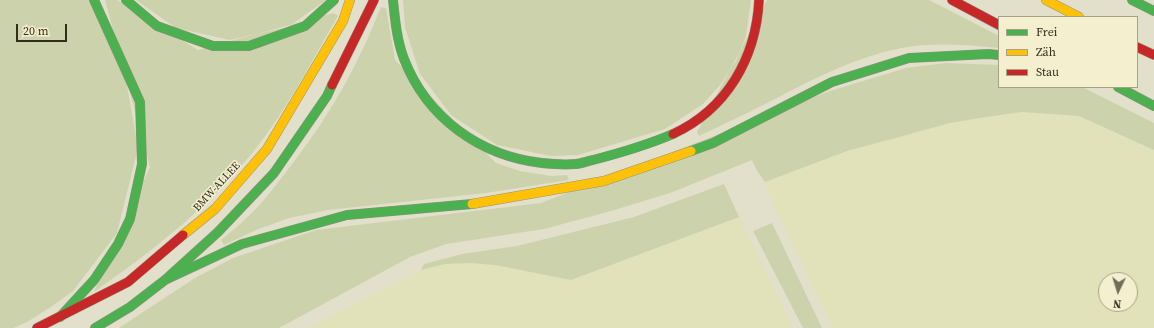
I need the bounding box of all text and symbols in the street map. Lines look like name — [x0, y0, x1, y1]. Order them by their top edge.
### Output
scale bar — [18, 16, 69, 42]
legend — [998, 16, 1138, 88]
text: 20 m — [23, 23, 49, 39]
text: Frei — [1036, 24, 1057, 40]
text: Zäh — [1036, 44, 1056, 60]
text: Stau — [1036, 64, 1059, 80]
street label: BMW-ALLEE — [191, 160, 243, 214]
north arrow — [1098, 272, 1138, 312]
text: N — [1113, 296, 1122, 311]

